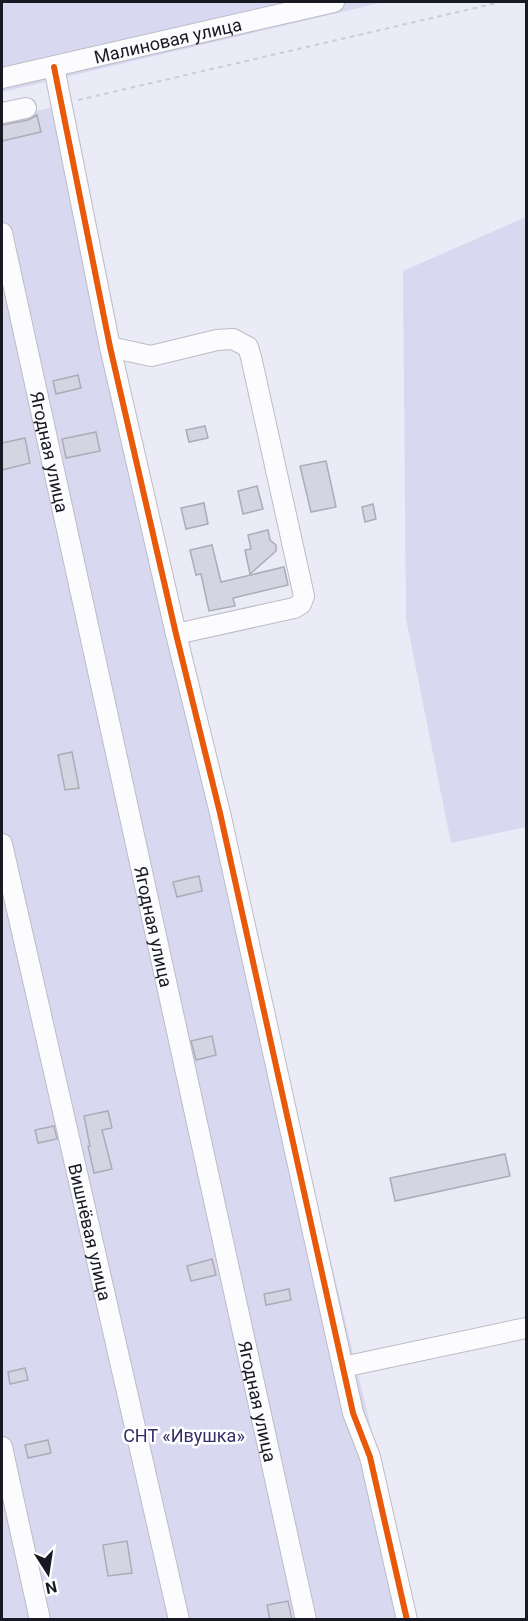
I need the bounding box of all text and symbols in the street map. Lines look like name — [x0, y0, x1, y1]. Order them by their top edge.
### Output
street label: Малиновая улица — [92, 13, 244, 67]
street label: Ягодная улица — [26, 389, 73, 514]
street label: Ягодная улица — [131, 864, 177, 989]
street label: Вишнёвая улица — [65, 1161, 116, 1303]
street label: Ягодная улица — [235, 1339, 282, 1464]
park label: СНТ «Ивушка» — [123, 1425, 245, 1446]
north arrow — [18, 1543, 78, 1603]
text: N — [44, 1577, 59, 1598]

